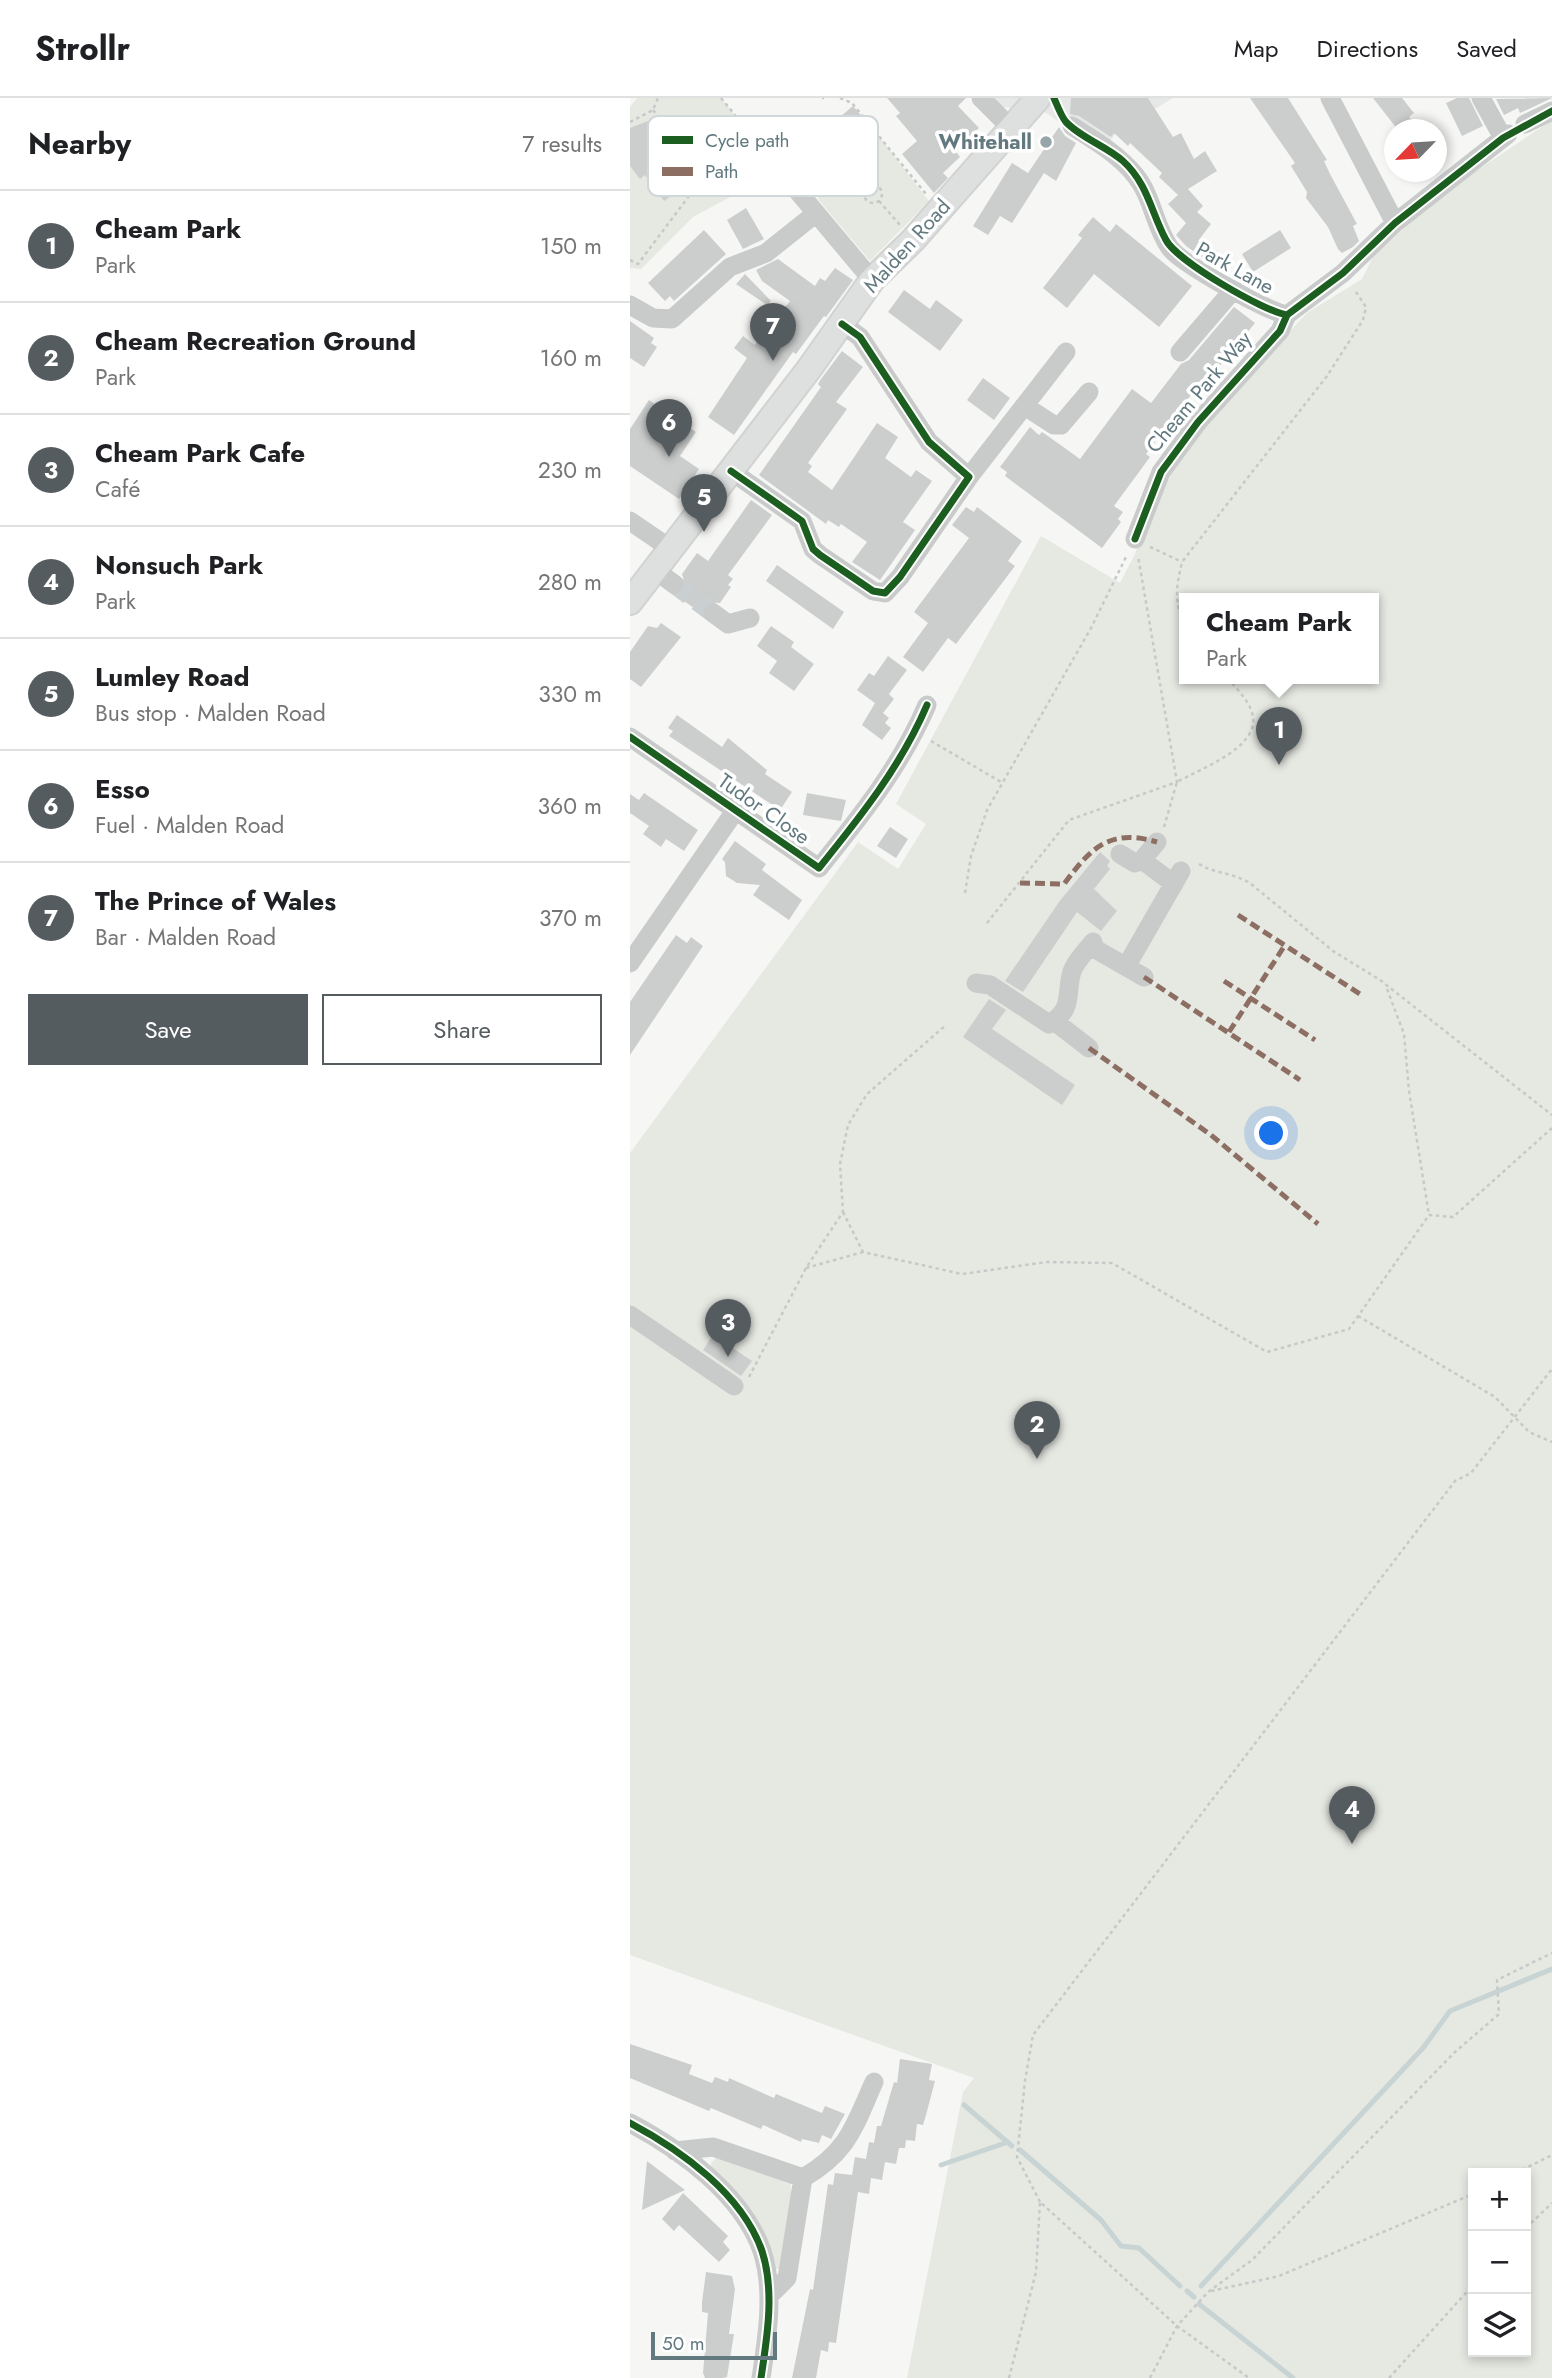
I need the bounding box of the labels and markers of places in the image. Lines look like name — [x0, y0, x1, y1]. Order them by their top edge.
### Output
place label: Whitehall — [939, 127, 1032, 157]
marker: Whitehall — [1038, 134, 1054, 150]
pin: 7 — [750, 303, 796, 361]
pin: 6 — [646, 399, 692, 457]
pin: 5 — [681, 474, 727, 532]
pin: 1 — [1256, 707, 1302, 765]
pin: 3 — [705, 1299, 751, 1357]
pin: 2 — [1014, 1401, 1060, 1459]
pin: 4 — [1329, 1786, 1375, 1844]

